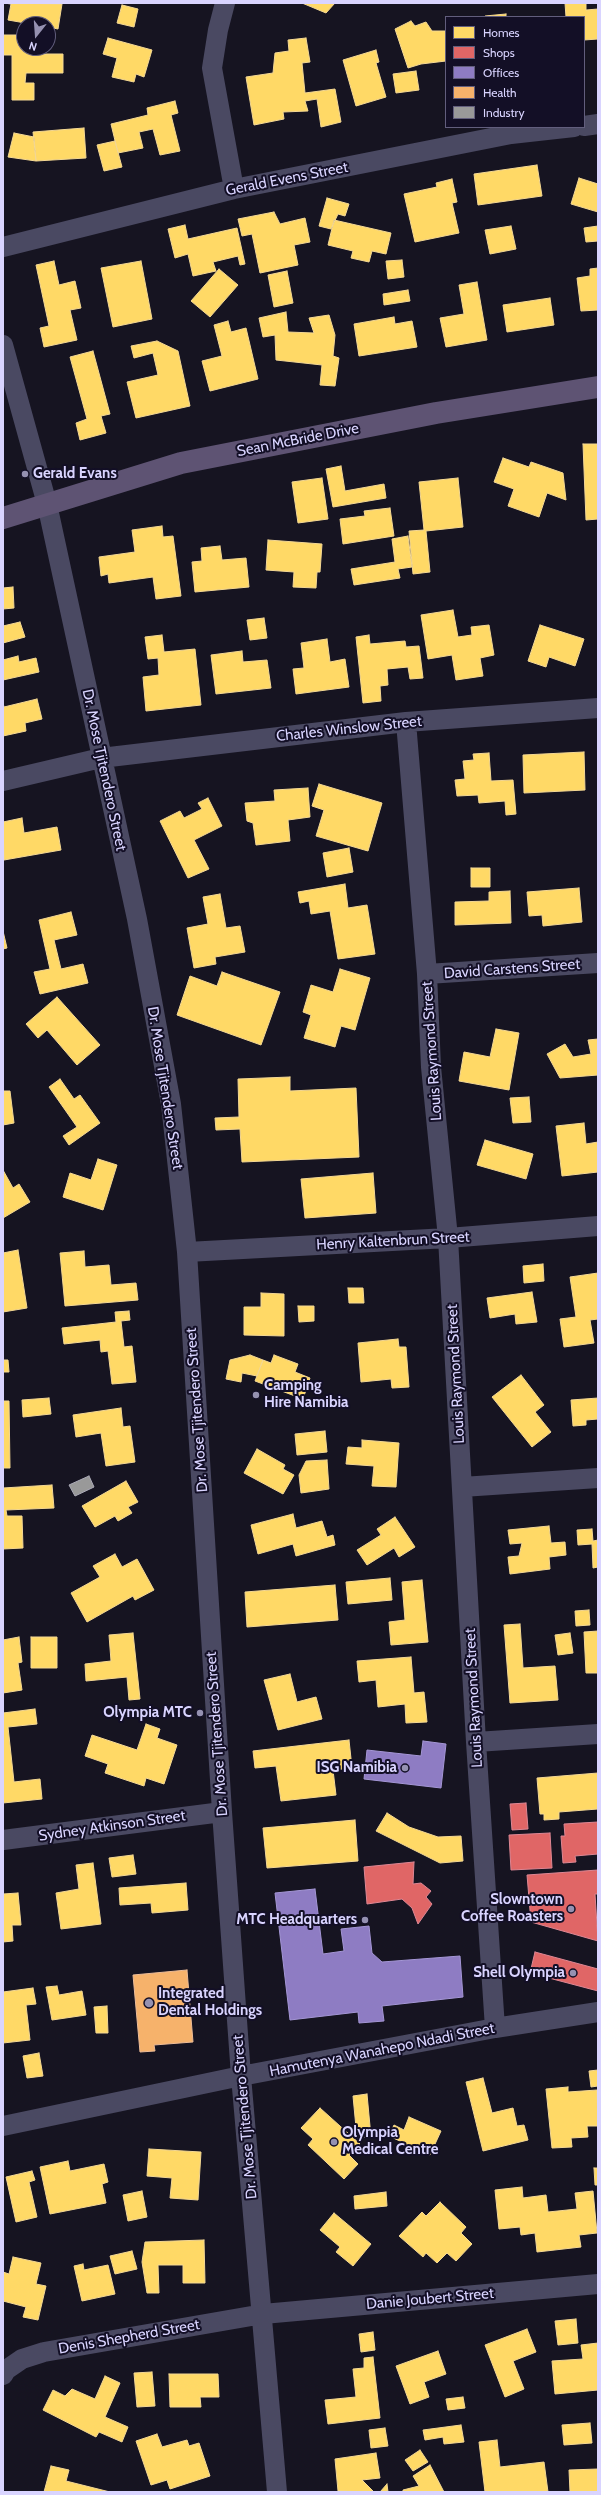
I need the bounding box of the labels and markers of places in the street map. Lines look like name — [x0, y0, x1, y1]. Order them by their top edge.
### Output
place label: Gerald Evans — [33, 465, 117, 483]
marker: Gerald Evans — [20, 469, 30, 479]
place label: Camping Hire Namibia — [264, 1377, 349, 1412]
marker: Camping Hire Namibia — [251, 1390, 261, 1400]
place label: Olympia MTC — [103, 1704, 192, 1722]
marker: Olympia MTC — [195, 1708, 205, 1718]
place label: ISG Namibia — [317, 1759, 397, 1777]
marker: ISG Namibia — [400, 1763, 410, 1773]
place label: Slowntown Coffee Roasters — [461, 1891, 563, 1926]
marker: Slowntown Coffee Roasters — [566, 1904, 576, 1914]
place label: MTC Headquarters — [236, 1911, 357, 1929]
marker: MTC Headquarters — [360, 1915, 370, 1925]
place label: Shell Olympia — [473, 1964, 565, 1982]
marker: Shell Olympia — [568, 1968, 578, 1978]
place label: Integrated Dental Holdings — [158, 1985, 262, 2020]
marker: Integrated Dental Holdings — [143, 1997, 155, 2009]
place label: Olympia Medical Centre — [342, 2124, 438, 2159]
marker: Olympia Medical Centre — [329, 2137, 339, 2147]

